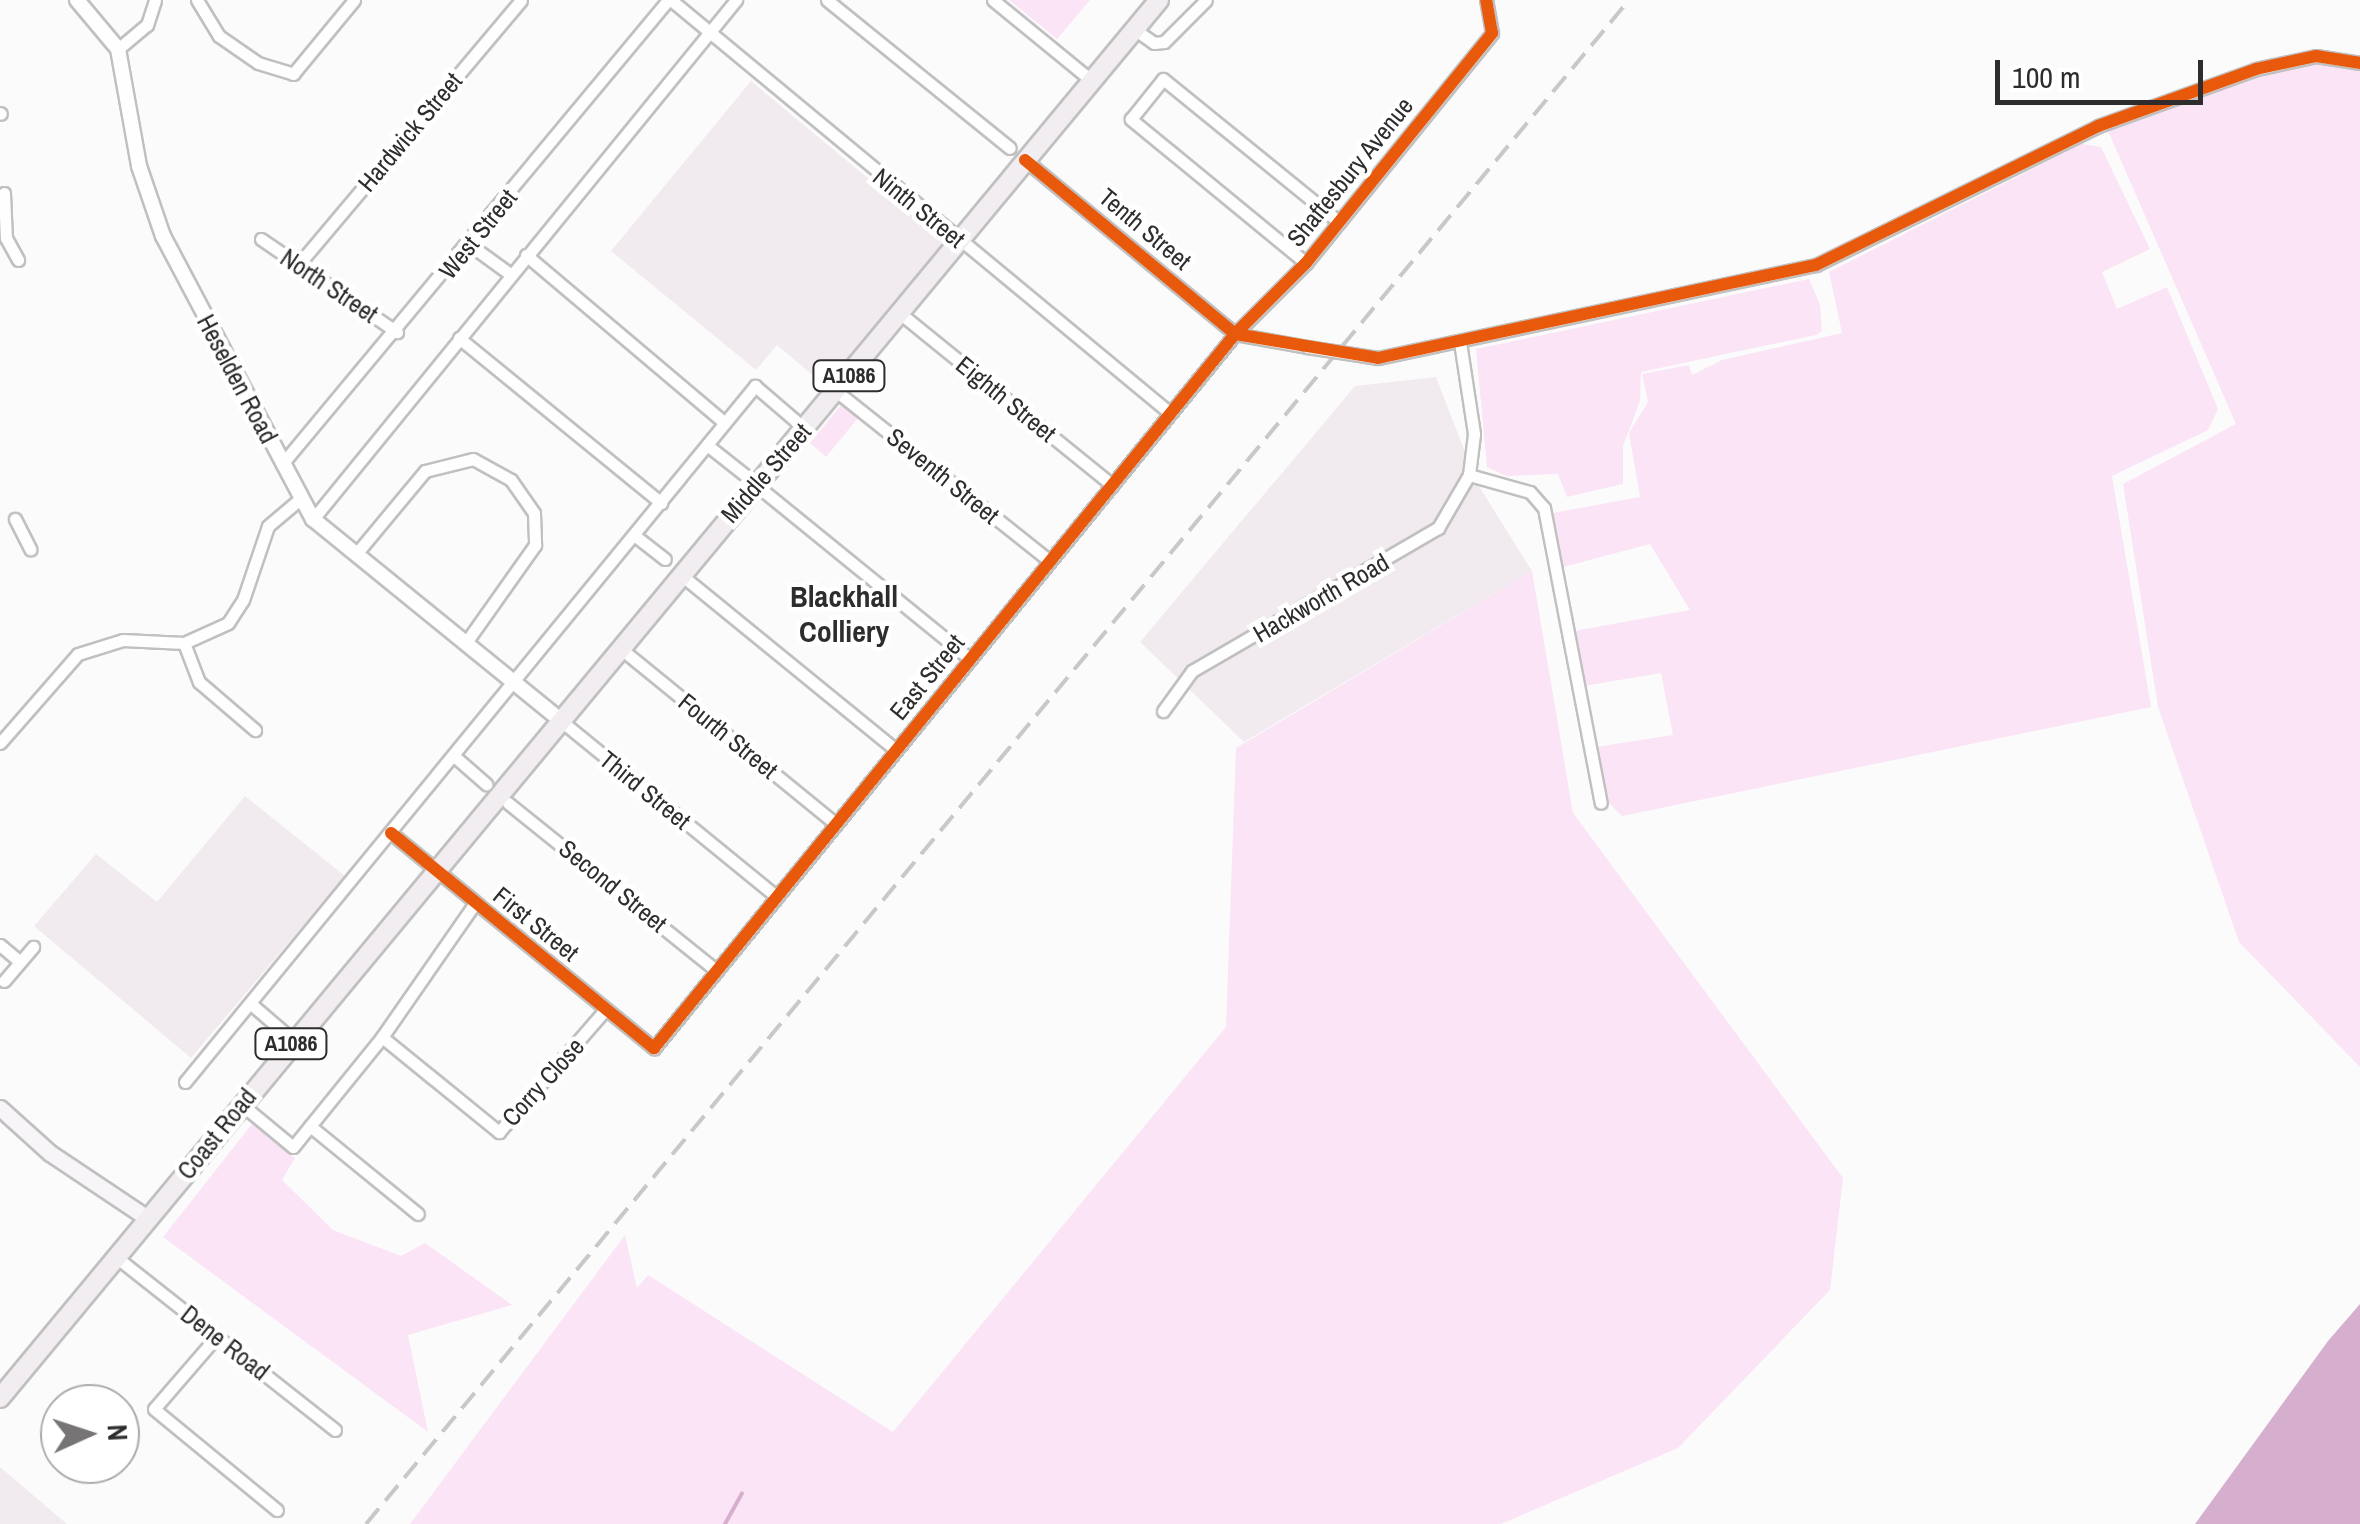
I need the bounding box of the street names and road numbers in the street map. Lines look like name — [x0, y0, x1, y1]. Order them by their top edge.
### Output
street label: Hardwick Street — [352, 67, 468, 197]
street label: Shaftesbury Avenue — [1280, 91, 1420, 253]
street label: Ninth Street — [867, 162, 971, 254]
street label: Tenth Street — [1093, 182, 1197, 276]
street label: West Street — [433, 183, 523, 285]
street label: North Street — [275, 243, 383, 329]
street label: Heselden Road — [191, 310, 283, 448]
street label: Eighth Street — [950, 350, 1062, 448]
road number: A1086 — [812, 359, 886, 393]
street label: Middle Street — [715, 417, 817, 529]
street label: Seventh Street — [881, 422, 1005, 530]
street label: Hackworth Road — [1248, 547, 1394, 649]
street label: East Street — [883, 628, 971, 726]
street label: Fourth Street — [672, 687, 784, 785]
street label: Third Street — [593, 744, 697, 836]
street label: Second Street — [553, 833, 673, 939]
street label: First Street — [487, 880, 585, 968]
road number: A1086 — [254, 1027, 328, 1061]
street label: Corry Close — [496, 1032, 590, 1132]
street label: Coast Road — [171, 1082, 263, 1186]
street label: Dene Road — [175, 1299, 275, 1387]

